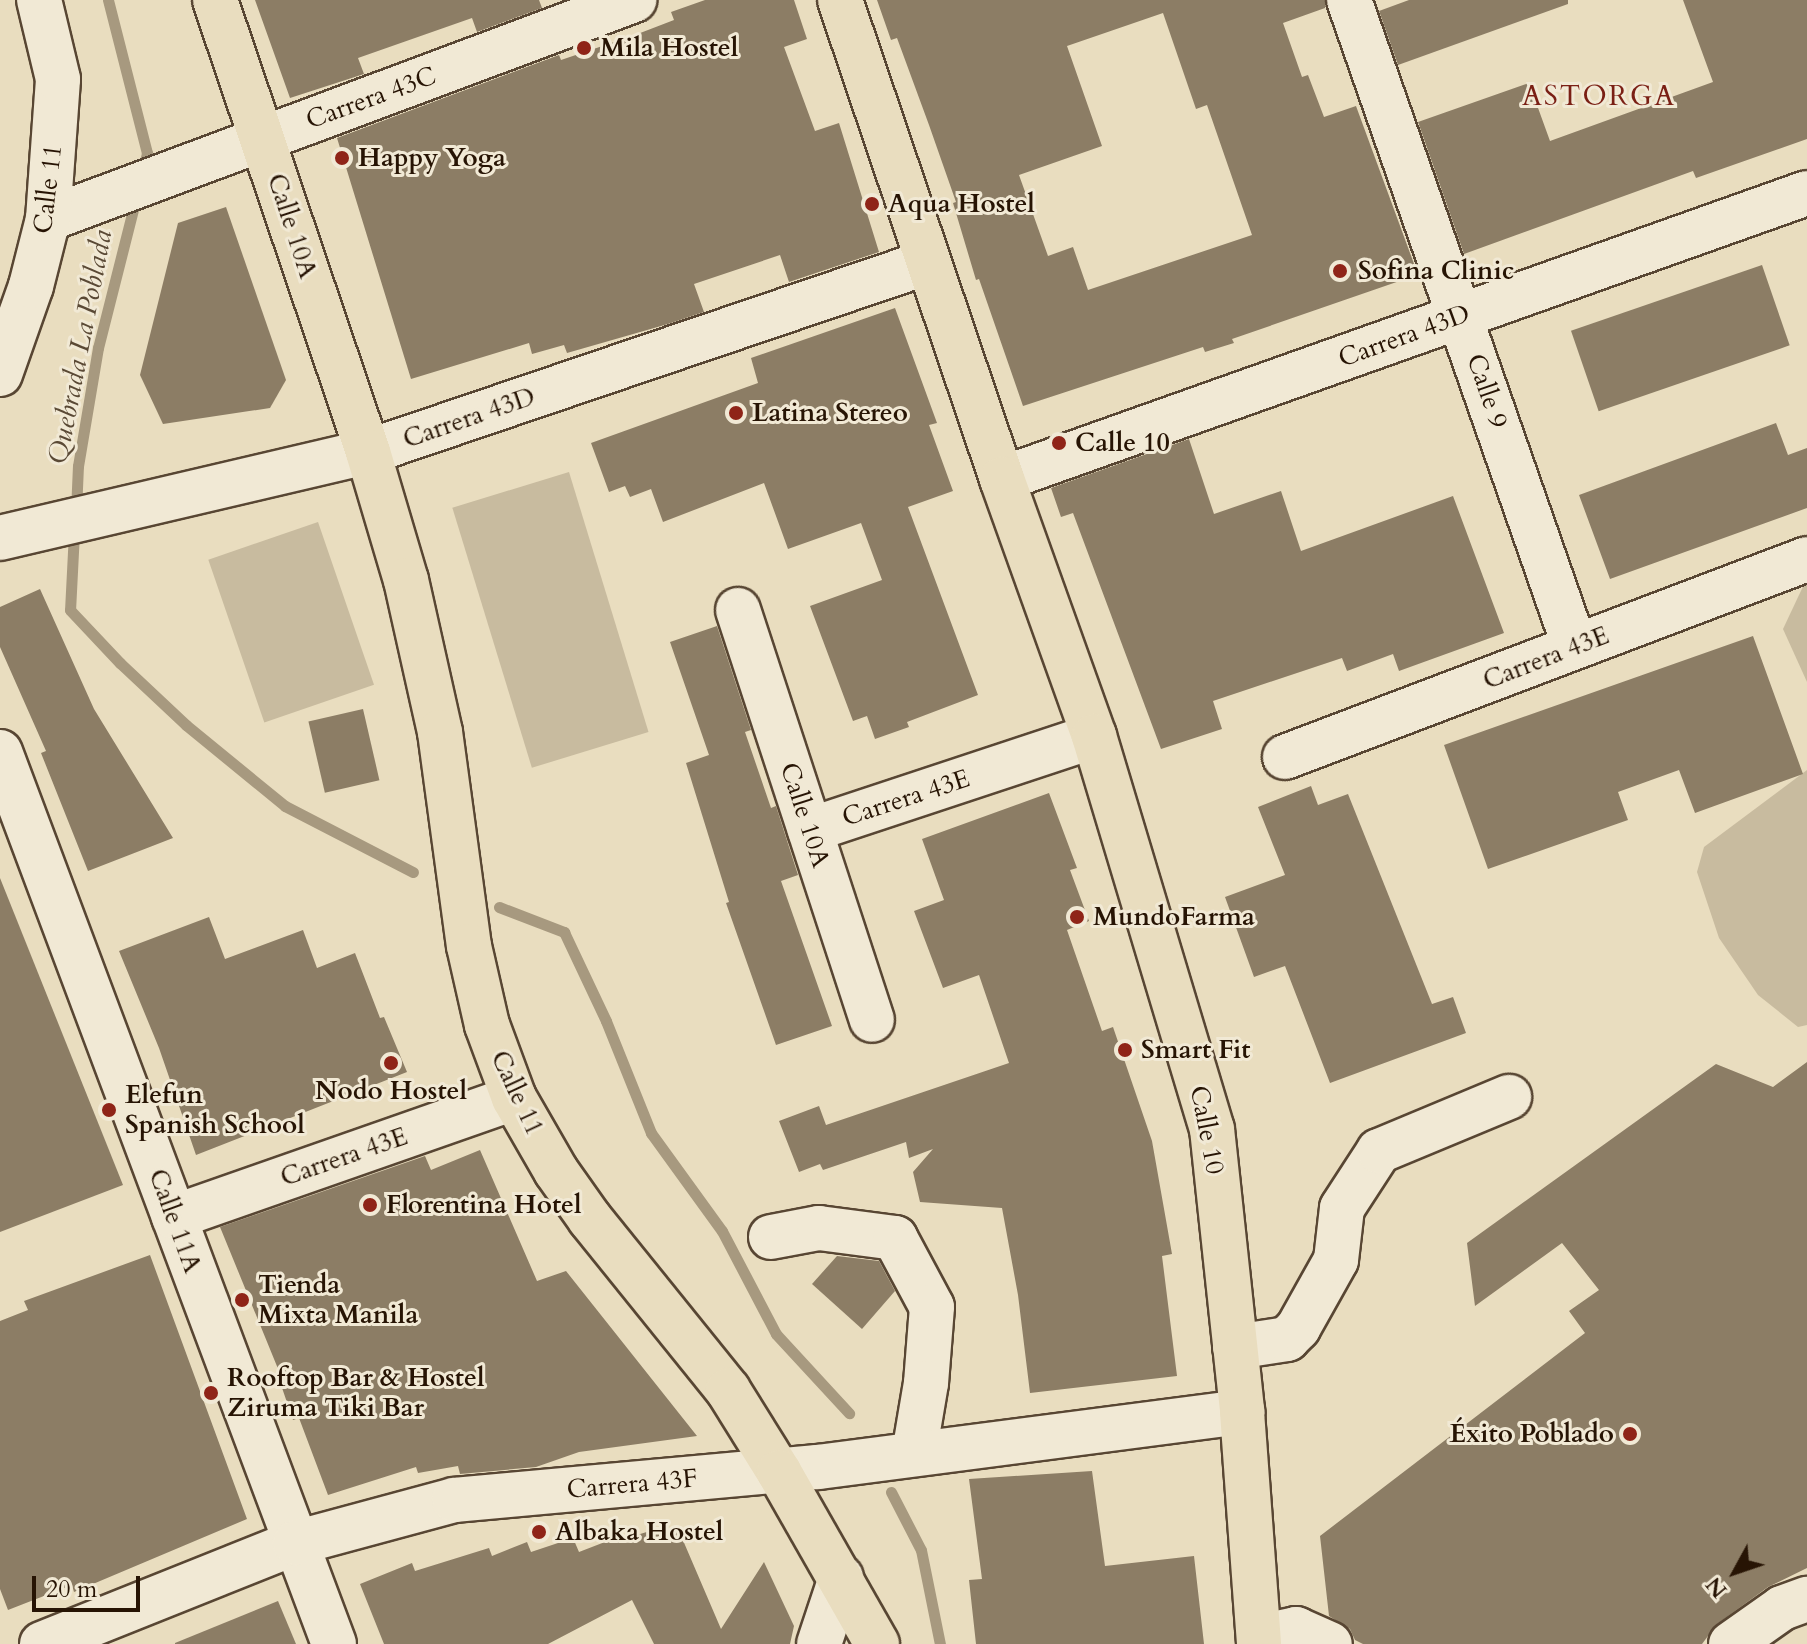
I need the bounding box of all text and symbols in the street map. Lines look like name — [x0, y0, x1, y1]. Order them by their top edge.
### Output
place label: Mila Hostel — [600, 32, 738, 64]
marker: Mila Hostel — [575, 39, 593, 57]
street label: Carrera 43C — [302, 60, 440, 136]
district label: ASTORGA — [1522, 79, 1676, 113]
place label: Happy Yoga — [358, 142, 506, 174]
street label: Calle 11 — [27, 143, 69, 235]
marker: Happy Yoga — [333, 149, 351, 167]
street label: Calle 10A — [260, 170, 324, 282]
place label: Aqua Hostel — [888, 188, 1035, 220]
marker: Aqua Hostel — [863, 195, 881, 213]
water label: Quebrada La Poblada — [41, 227, 119, 467]
place label: Sofina Clinic — [1358, 255, 1514, 287]
marker: Sofina Clinic — [1329, 260, 1351, 282]
street label: Carrera 43D — [1334, 298, 1474, 374]
street label: Calle 9 — [1460, 350, 1514, 432]
street label: Carrera 43D — [399, 381, 539, 455]
place label: Latina Stereo — [752, 397, 908, 429]
marker: Latina Stereo — [727, 404, 745, 422]
place label: Calle 10 — [1075, 427, 1170, 459]
marker: Calle 10 — [1050, 434, 1068, 452]
street label: Carrera 43E — [1479, 620, 1613, 696]
street label: Calle 10A — [773, 759, 837, 871]
street label: Carrera 43E — [838, 763, 974, 833]
place label: MundoFarma — [1093, 901, 1255, 933]
marker: MundoFarma — [1068, 908, 1086, 926]
place label: Smart Fit — [1141, 1034, 1251, 1066]
marker: Smart Fit — [1116, 1041, 1134, 1059]
street label: Calle 11 — [484, 1046, 550, 1140]
marker: Nodo Hostel — [382, 1054, 400, 1072]
place label: Nodo Hostel — [315, 1075, 467, 1107]
place label: Elefun Spanish School — [125, 1079, 305, 1140]
street label: Calle 10 — [1183, 1083, 1231, 1177]
marker: Elefun Spanish School — [100, 1101, 118, 1119]
street label: Carrera 43E — [276, 1121, 412, 1193]
street label: Calle 11A — [142, 1165, 208, 1277]
place label: Florentina Hotel — [386, 1189, 582, 1221]
marker: Florentina Hotel — [361, 1196, 379, 1214]
place label: Tienda Mixta Manila — [258, 1269, 418, 1330]
marker: Tienda Mixta Manila — [233, 1291, 251, 1309]
place label: Rooftop Bar & Hostel Ziruma Tiki Bar — [227, 1362, 484, 1424]
marker: Rooftop Bar & Hostel Ziruma Tiki Bar — [202, 1384, 220, 1402]
place label: Éxito Poblado — [1449, 1418, 1614, 1450]
marker: Éxito Poblado — [1621, 1425, 1639, 1443]
street label: Carrera 43F — [565, 1463, 699, 1505]
place label: Albaka Hostel — [555, 1516, 723, 1548]
marker: Albaka Hostel — [530, 1523, 548, 1541]
north arrow — [1695, 1532, 1775, 1612]
scale bar — [36, 1560, 144, 1610]
text: N — [1699, 1570, 1734, 1604]
text: 20 m — [46, 1573, 97, 1606]

